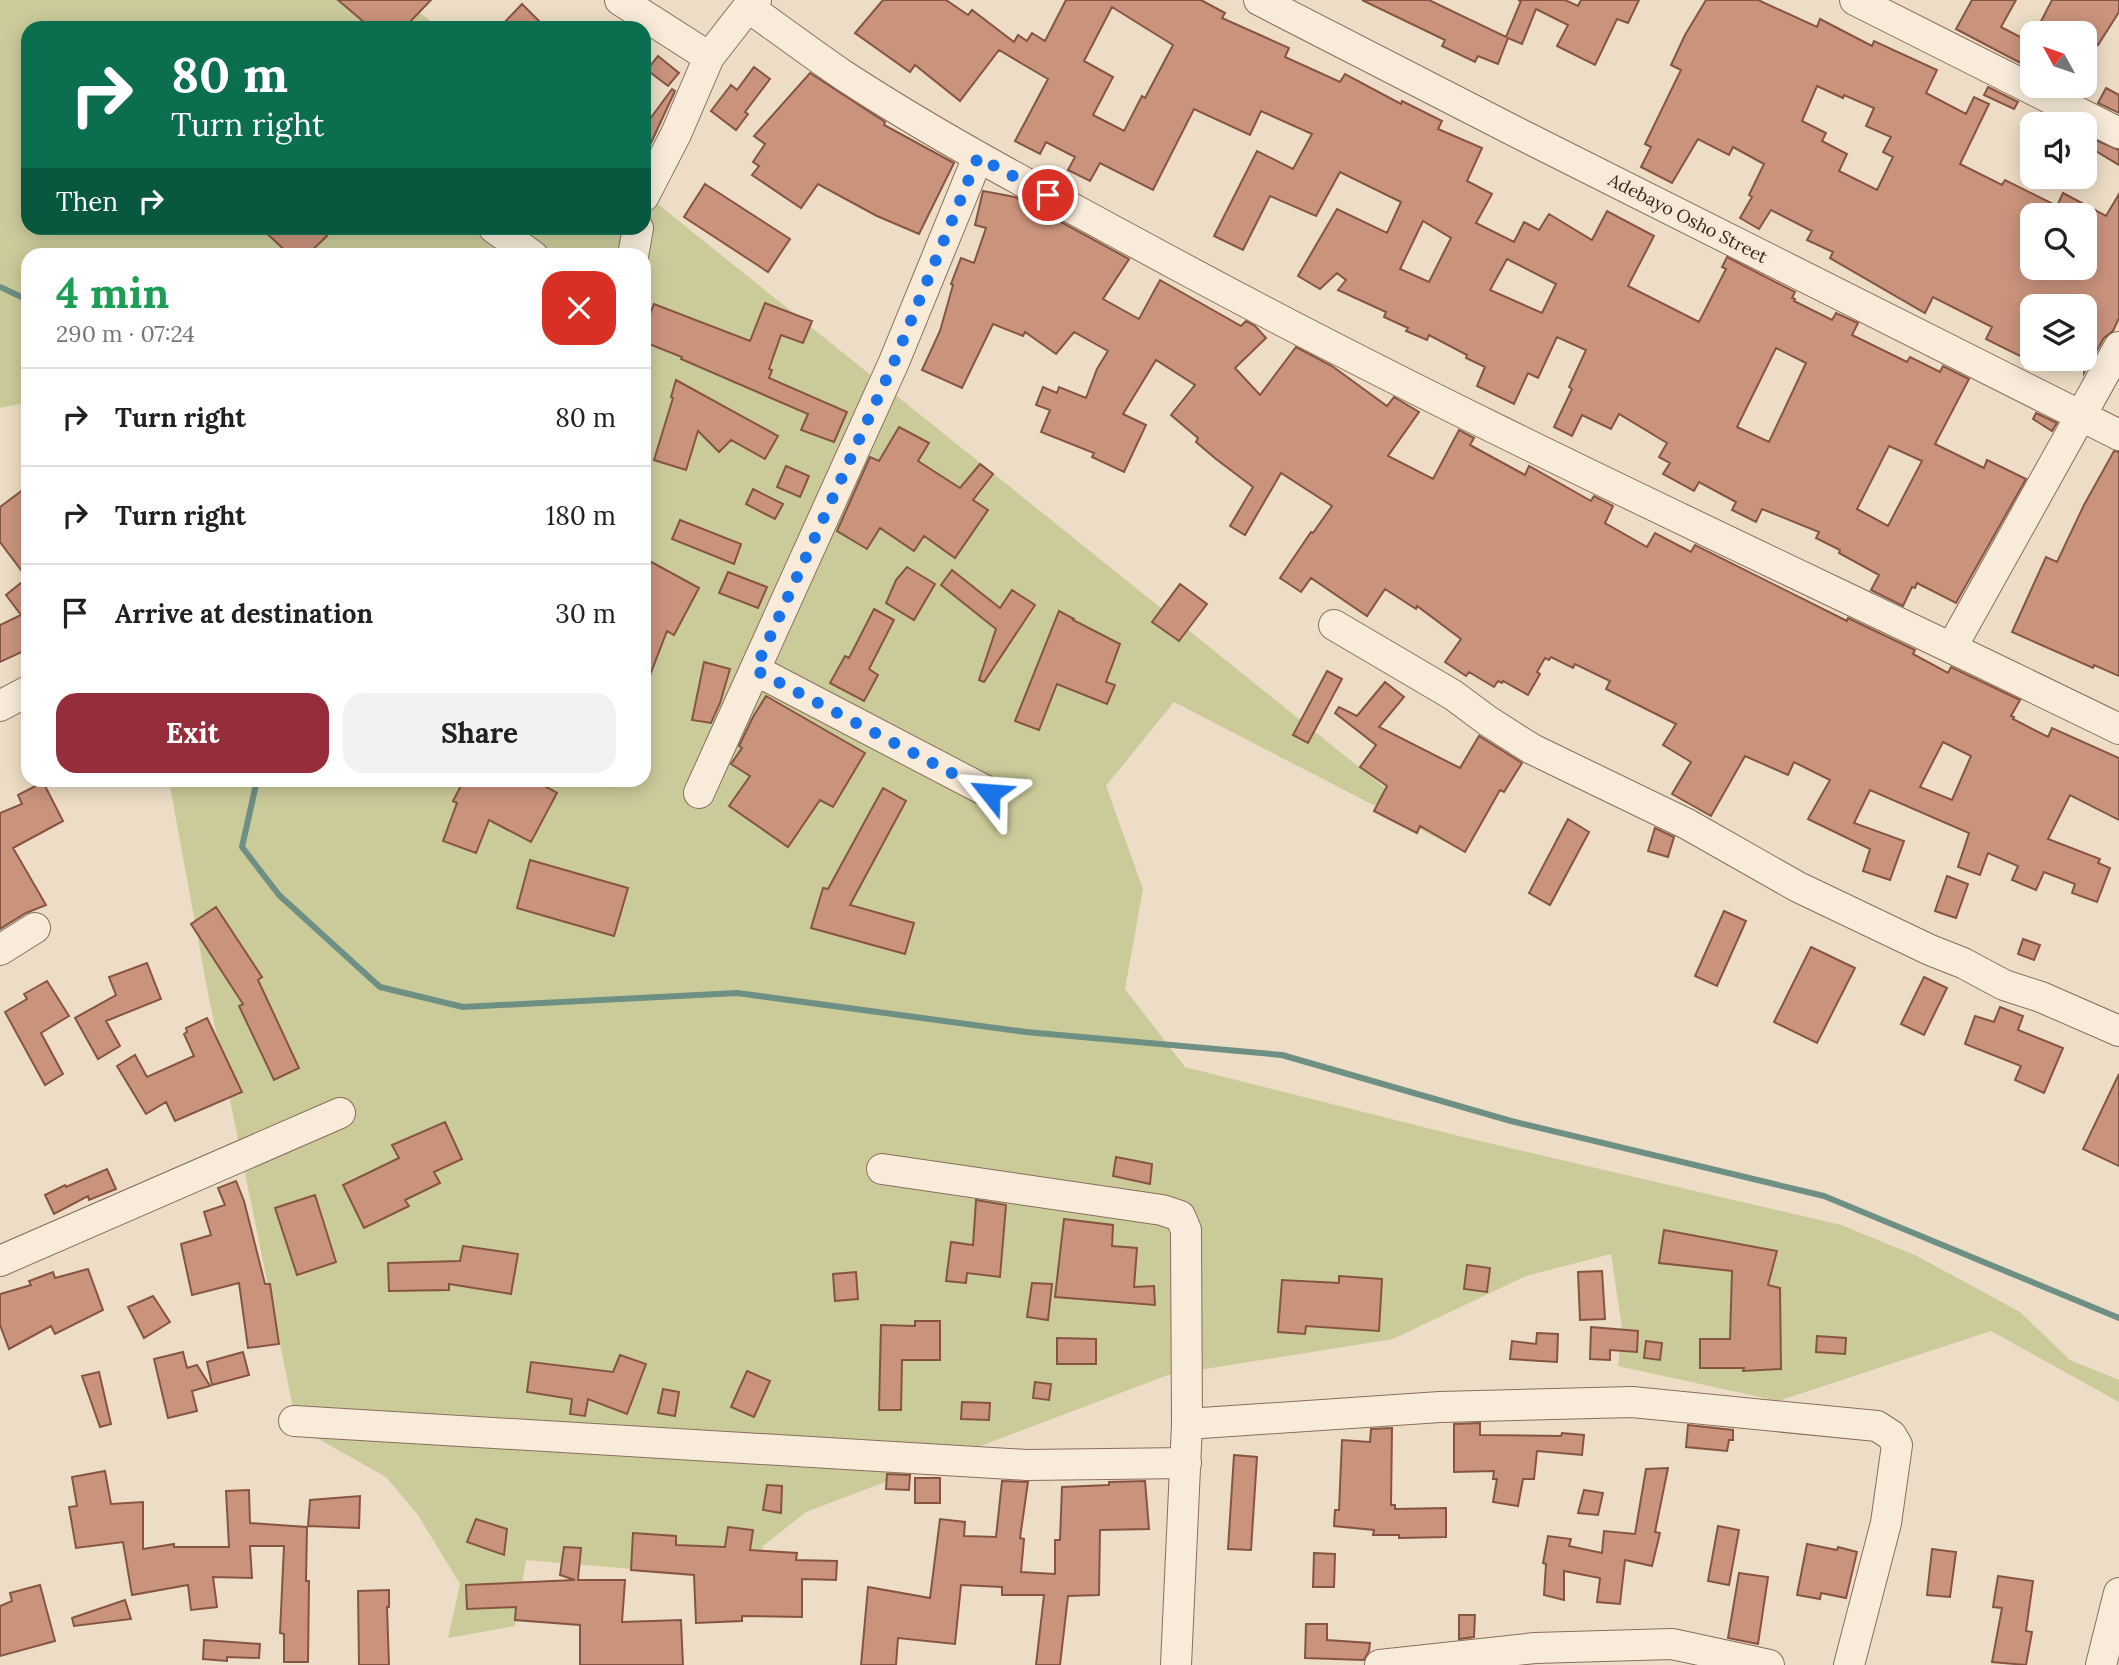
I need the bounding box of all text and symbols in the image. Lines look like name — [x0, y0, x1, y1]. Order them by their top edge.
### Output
north arrow — [2020, 21, 2096, 98]
map controls — [2020, 21, 2097, 371]
text: 80 m — [171, 43, 288, 105]
icon: right — [56, 49, 147, 140]
text: Turn right — [171, 104, 324, 145]
button: sound — [2020, 112, 2097, 189]
pin — [1018, 165, 1078, 225]
street label: Adebayo Osho Street — [1604, 167, 1772, 268]
icon: arrive — [1029, 176, 1067, 214]
icon: right — [132, 182, 170, 220]
text: Then — [56, 185, 118, 218]
button: search — [2020, 203, 2097, 280]
text: 4 min — [56, 266, 169, 320]
button: close — [542, 271, 616, 345]
button: layers — [2020, 294, 2097, 371]
text: 290 m · 07:24 — [56, 319, 195, 348]
icon: right — [56, 398, 94, 436]
text: Turn right — [115, 401, 246, 434]
text: 80 m — [555, 401, 616, 434]
icon: right — [56, 496, 94, 534]
text: Turn right — [115, 499, 246, 532]
text: 180 m — [546, 499, 616, 532]
icon: arrive — [56, 594, 94, 632]
text: Arrive at destination — [115, 597, 373, 630]
text: 30 m — [555, 597, 616, 630]
button: Exit — [56, 693, 329, 773]
button: Share — [343, 693, 616, 773]
position arrow — [953, 756, 1027, 830]

